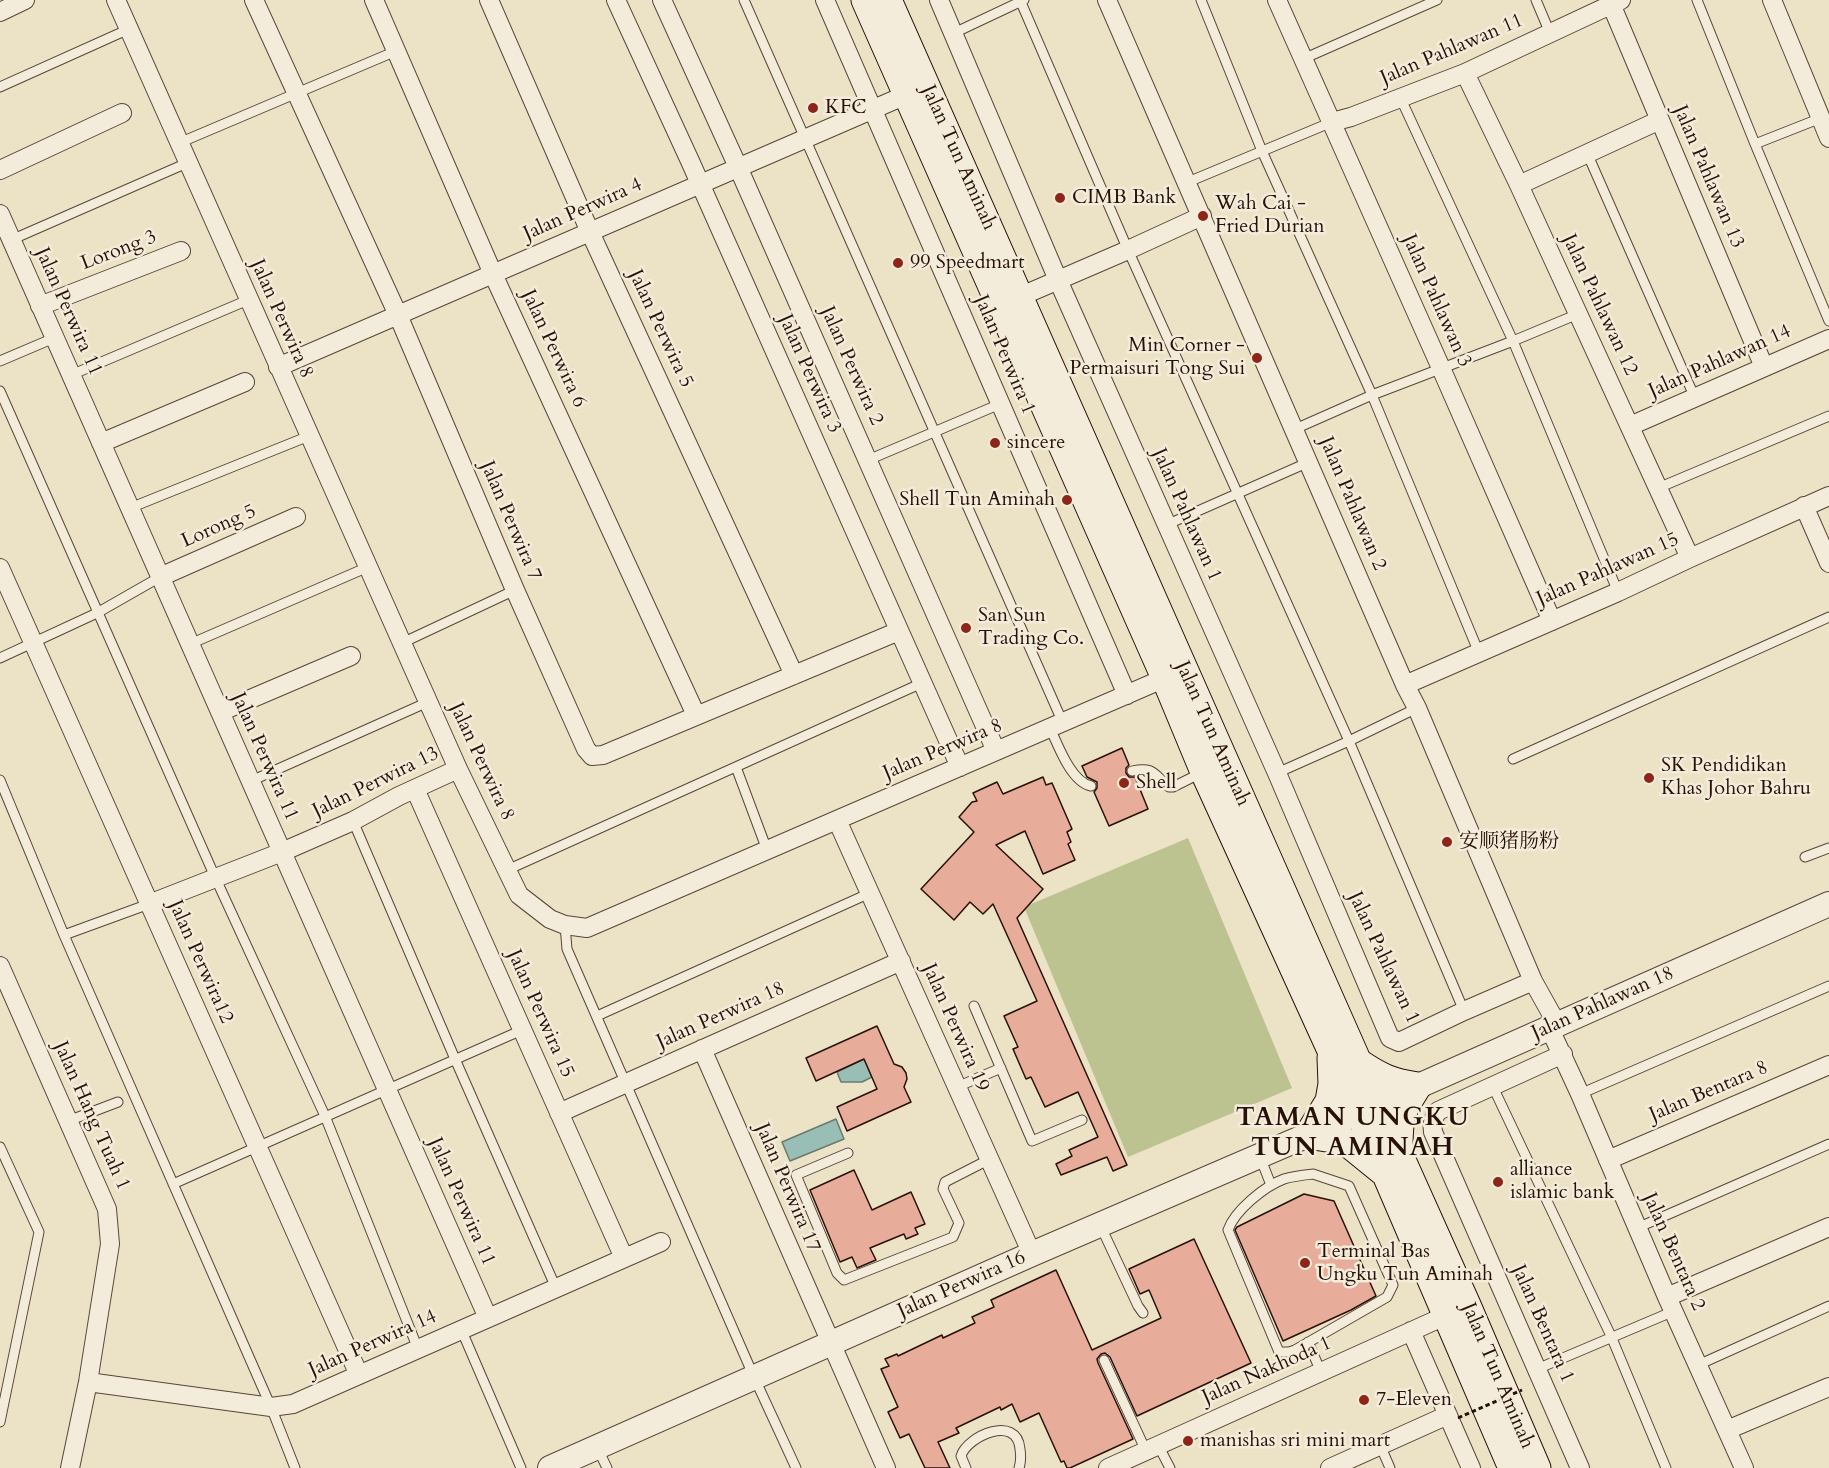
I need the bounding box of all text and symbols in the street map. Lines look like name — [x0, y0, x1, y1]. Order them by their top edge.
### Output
street label: Jalan Pahlawan 11 — [1377, 9, 1527, 91]
street label: Jalan Tun Aminah — [915, 82, 1001, 234]
place label: KFC — [825, 96, 867, 120]
marker: KFC — [806, 101, 820, 115]
street label: Jalan Pahlawan 13 — [1667, 102, 1749, 252]
street label: Jalan Perwira 4 — [520, 173, 646, 247]
place label: CIMB Bank — [1072, 186, 1176, 210]
marker: CIMB Bank — [1053, 191, 1067, 205]
place label: Wah Cai - Fried Durian — [1215, 192, 1325, 239]
marker: Wah Cai - Fried Durian — [1196, 209, 1210, 223]
street label: Lorong 3 — [78, 226, 160, 276]
street label: Jalan Pahlawan 3 — [1396, 231, 1476, 371]
street label: Jalan Pahlawan 12 — [1556, 231, 1642, 379]
street label: Jalan Perwira 11 — [29, 244, 107, 380]
place label: 99 Speedmart — [910, 251, 1025, 275]
street label: Jalan Perwira 8 — [244, 256, 318, 382]
marker: 99 Speedmart — [891, 256, 905, 270]
street label: Jalan Perwira 5 — [622, 266, 698, 392]
street label: Jalan Perwira 6 — [515, 286, 591, 412]
street label: Jalan Perwira 1 — [968, 292, 1040, 418]
street label: Jalan Perwira 2 — [814, 303, 888, 429]
street label: Jalan Perwira 3 — [772, 311, 846, 437]
street label: Jalan Pahlawan 14 — [1645, 320, 1795, 404]
place label: Min Corner - Permaisuri Tong Sui — [1070, 334, 1245, 381]
marker: Min Corner - Permaisuri Tong Sui — [1250, 351, 1264, 365]
place label: sincere — [1007, 431, 1065, 455]
street label: Jalan Pahlawan 2 — [1313, 434, 1391, 574]
marker: sincere — [988, 436, 1002, 450]
street label: Jalan Pahlawan 1 — [1146, 445, 1226, 585]
street label: Jalan Perwira 7 — [474, 458, 546, 584]
place label: Shell Tun Aminah — [899, 488, 1055, 512]
marker: Shell Tun Aminah — [1060, 493, 1074, 507]
street label: Lorong 5 — [178, 500, 260, 554]
street label: Jalan Pahlawan 15 — [1533, 528, 1683, 612]
place label: San Sun Trading Co. — [978, 604, 1084, 651]
marker: San Sun Trading Co. — [959, 621, 973, 635]
street label: Jalan Tun Aminah — [1169, 658, 1255, 810]
street label: Jalan Perwira 11 — [225, 689, 303, 825]
street label: Jalan Perwira 8 — [443, 699, 519, 825]
street label: Jalan Perwira 8 — [880, 714, 1006, 786]
street label: Jalan Perwira 13 — [309, 742, 443, 824]
place label: SK Pendidikan Khas Johor Bahru — [1661, 754, 1811, 801]
place label: Shell — [1136, 771, 1176, 795]
marker: SK Pendidikan Khas Johor Bahru — [1642, 771, 1656, 785]
marker: Shell — [1117, 776, 1131, 790]
place label: 安顺猪肠粉 — [1459, 830, 1559, 854]
marker: 安顺猪肠粉 — [1440, 835, 1454, 849]
street label: Jalan Pahlawan 1 — [1342, 888, 1424, 1028]
street label: Jalan Perwira12 — [162, 897, 238, 1027]
street label: Jalan Perwira 15 — [501, 946, 579, 1082]
street label: Jalan Perwira 19 — [916, 960, 994, 1096]
street label: Jalan Pahlawan 18 — [1528, 962, 1678, 1046]
street label: Jalan Perwira 18 — [653, 977, 789, 1055]
street label: Jalan Hang Tuah 1 — [47, 1038, 135, 1194]
street label: Jalan Bentara 8 — [1646, 1056, 1772, 1128]
district label: TAMAN UNGKU TUN AMINAH — [1236, 1103, 1470, 1164]
street label: Jalan Perwira 17 — [749, 1120, 825, 1256]
street label: Jalan Perwira 11 — [422, 1134, 500, 1270]
place label: alliance islamic bank — [1510, 1158, 1615, 1205]
marker: alliance islamic bank — [1491, 1175, 1505, 1189]
street label: Jalan Bentara 2 — [1636, 1189, 1710, 1315]
place label: Terminal Bas Ungku Tun Aminah — [1317, 1240, 1493, 1287]
street label: Jalan Perwira 16 — [894, 1246, 1030, 1324]
marker: Terminal Bas Ungku Tun Aminah — [1298, 1256, 1312, 1270]
street label: Jalan Bentara 1 — [1505, 1261, 1579, 1387]
street label: Jalan Tun Aminah — [1455, 1300, 1539, 1452]
street label: Jalan Perwira 14 — [305, 1305, 441, 1383]
street label: Jalan Nakhoda 1 — [1199, 1332, 1335, 1410]
place label: 7-Eleven — [1376, 1388, 1452, 1412]
marker: 7-Eleven — [1357, 1393, 1371, 1407]
place label: manishas sri mini mart — [1200, 1429, 1390, 1453]
marker: manishas sri mini mart — [1181, 1434, 1195, 1448]

